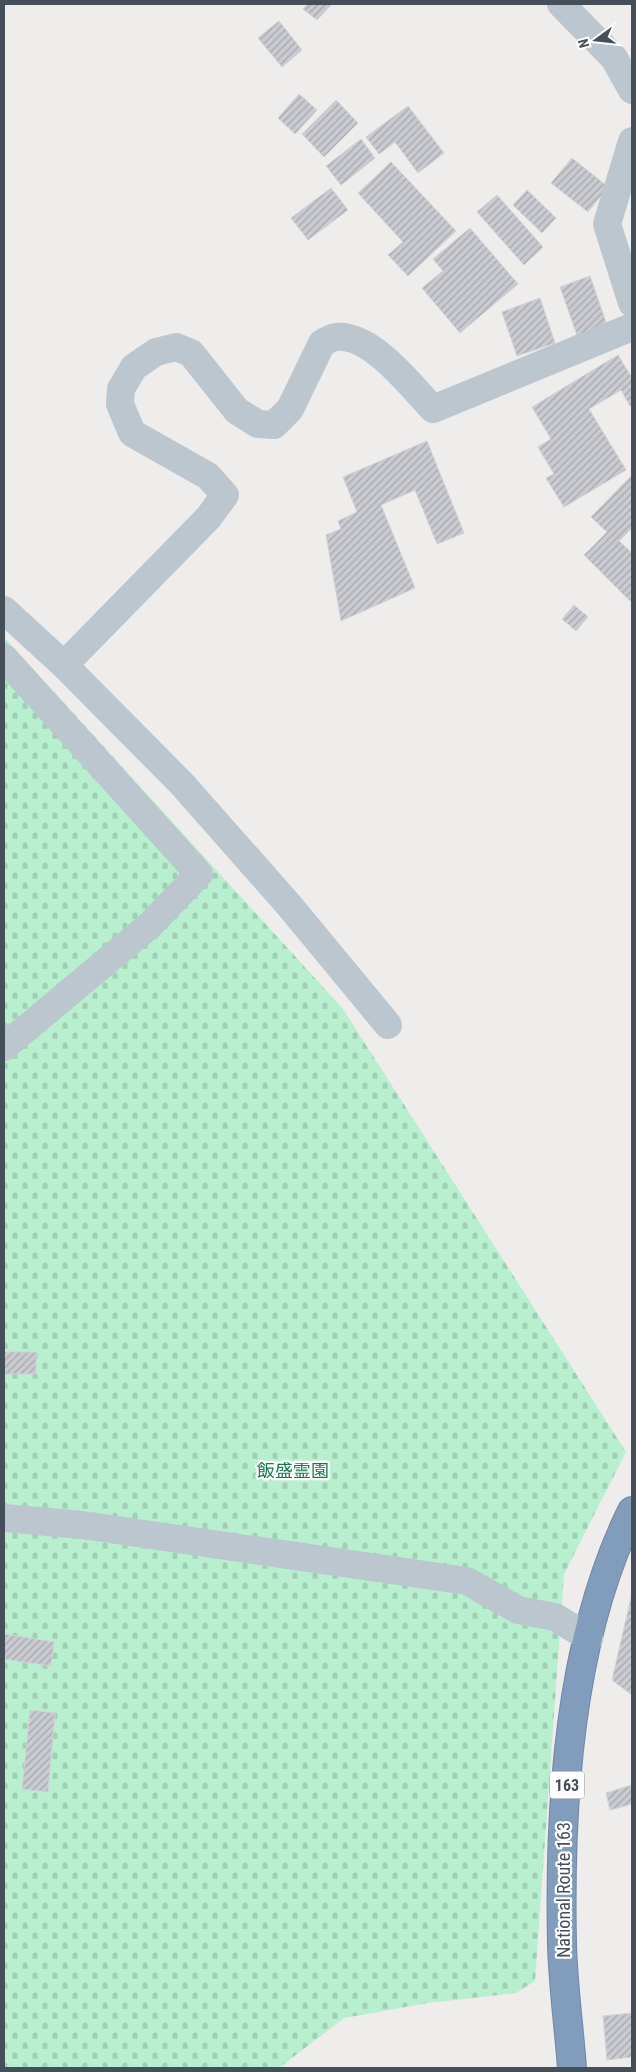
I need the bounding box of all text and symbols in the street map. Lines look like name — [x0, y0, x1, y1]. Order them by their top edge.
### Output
north arrow — [571, 15, 621, 65]
text: N — [575, 37, 592, 50]
park label: 飯盛霊園 — [257, 1460, 329, 1481]
road number: 163 — [550, 1772, 584, 1798]
street label: National Route 163 — [553, 1822, 574, 1958]

